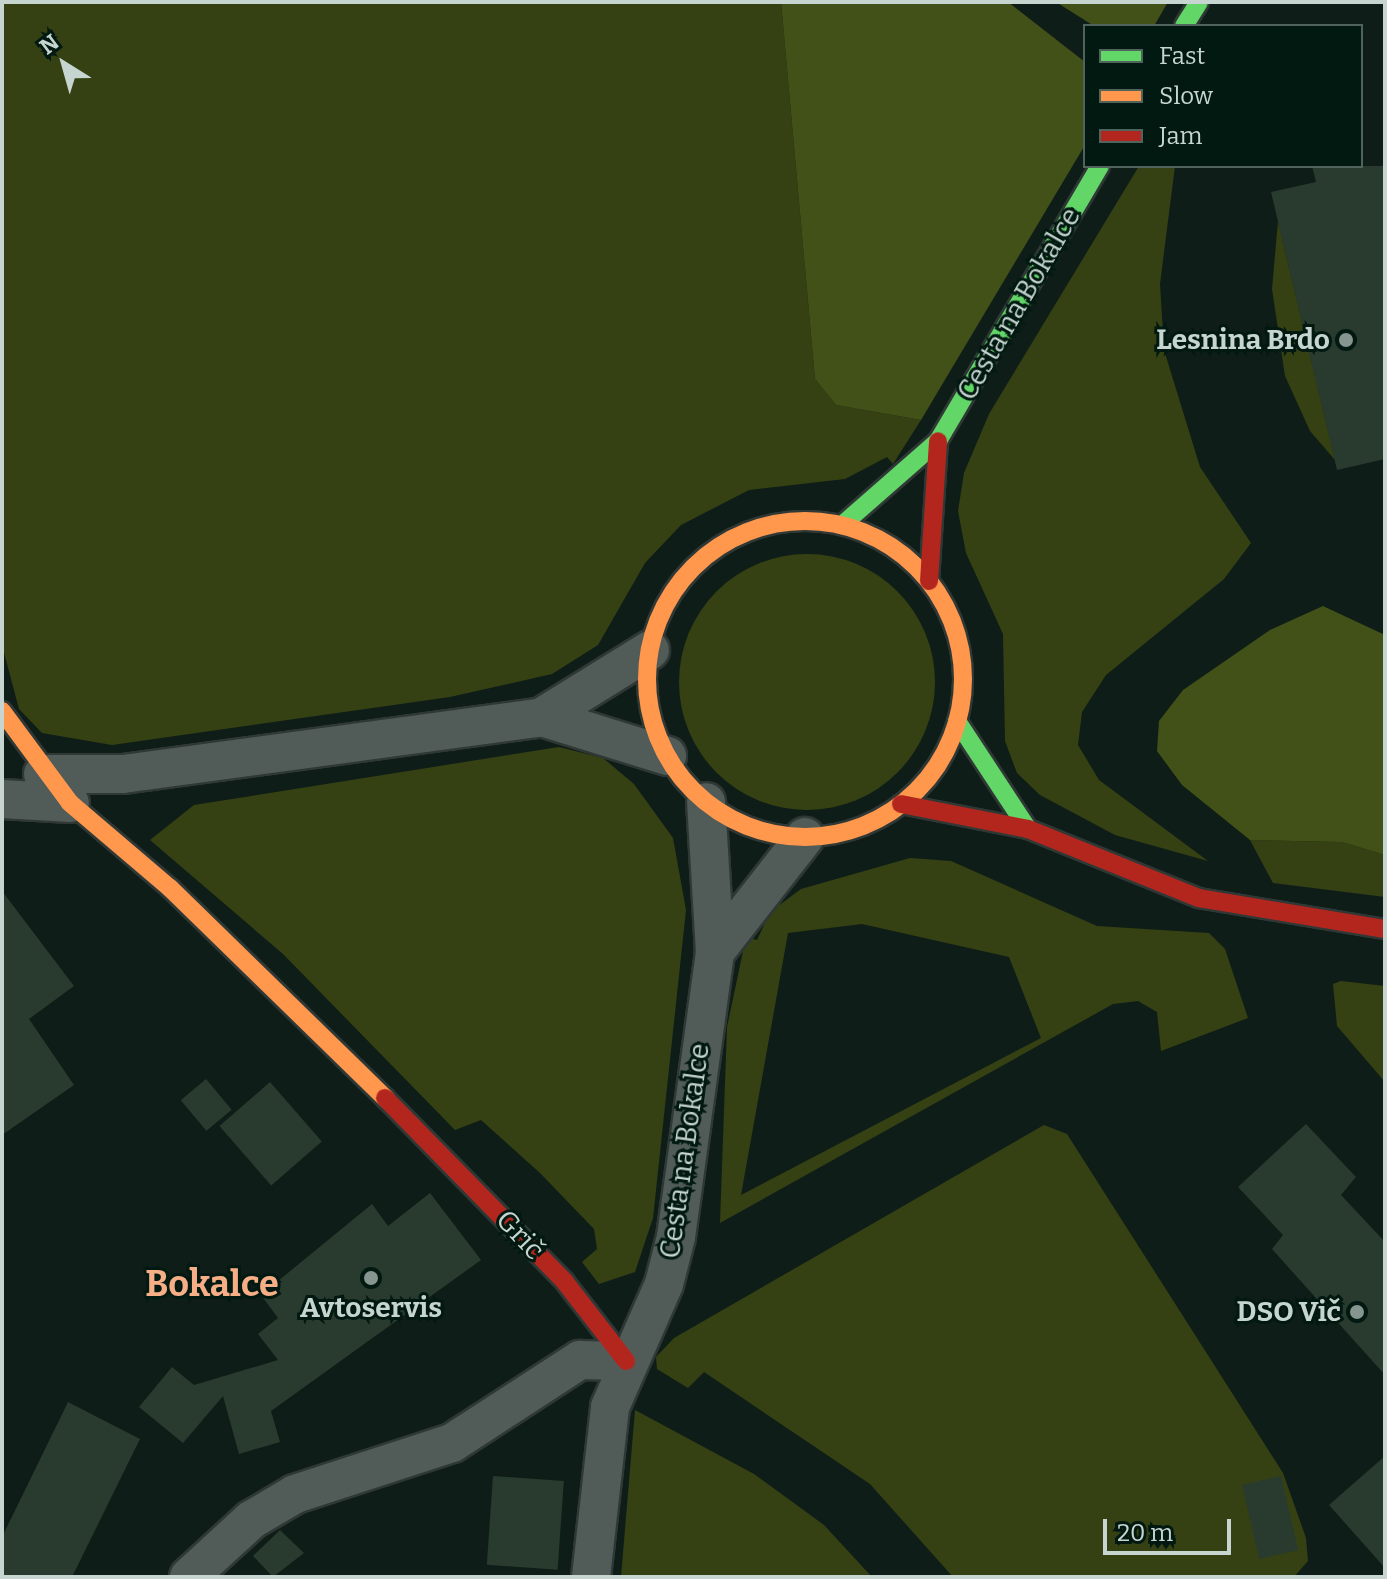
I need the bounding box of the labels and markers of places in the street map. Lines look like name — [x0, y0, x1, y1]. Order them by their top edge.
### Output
place label: Lesnina Brdo — [1156, 323, 1330, 357]
marker: Lesnina Brdo — [1337, 331, 1355, 349]
marker: Avtoservis — [362, 1269, 380, 1287]
place label: Avtoservis — [300, 1291, 442, 1325]
place label: DSO Vič — [1237, 1295, 1341, 1329]
marker: DSO Vič — [1348, 1303, 1366, 1321]

